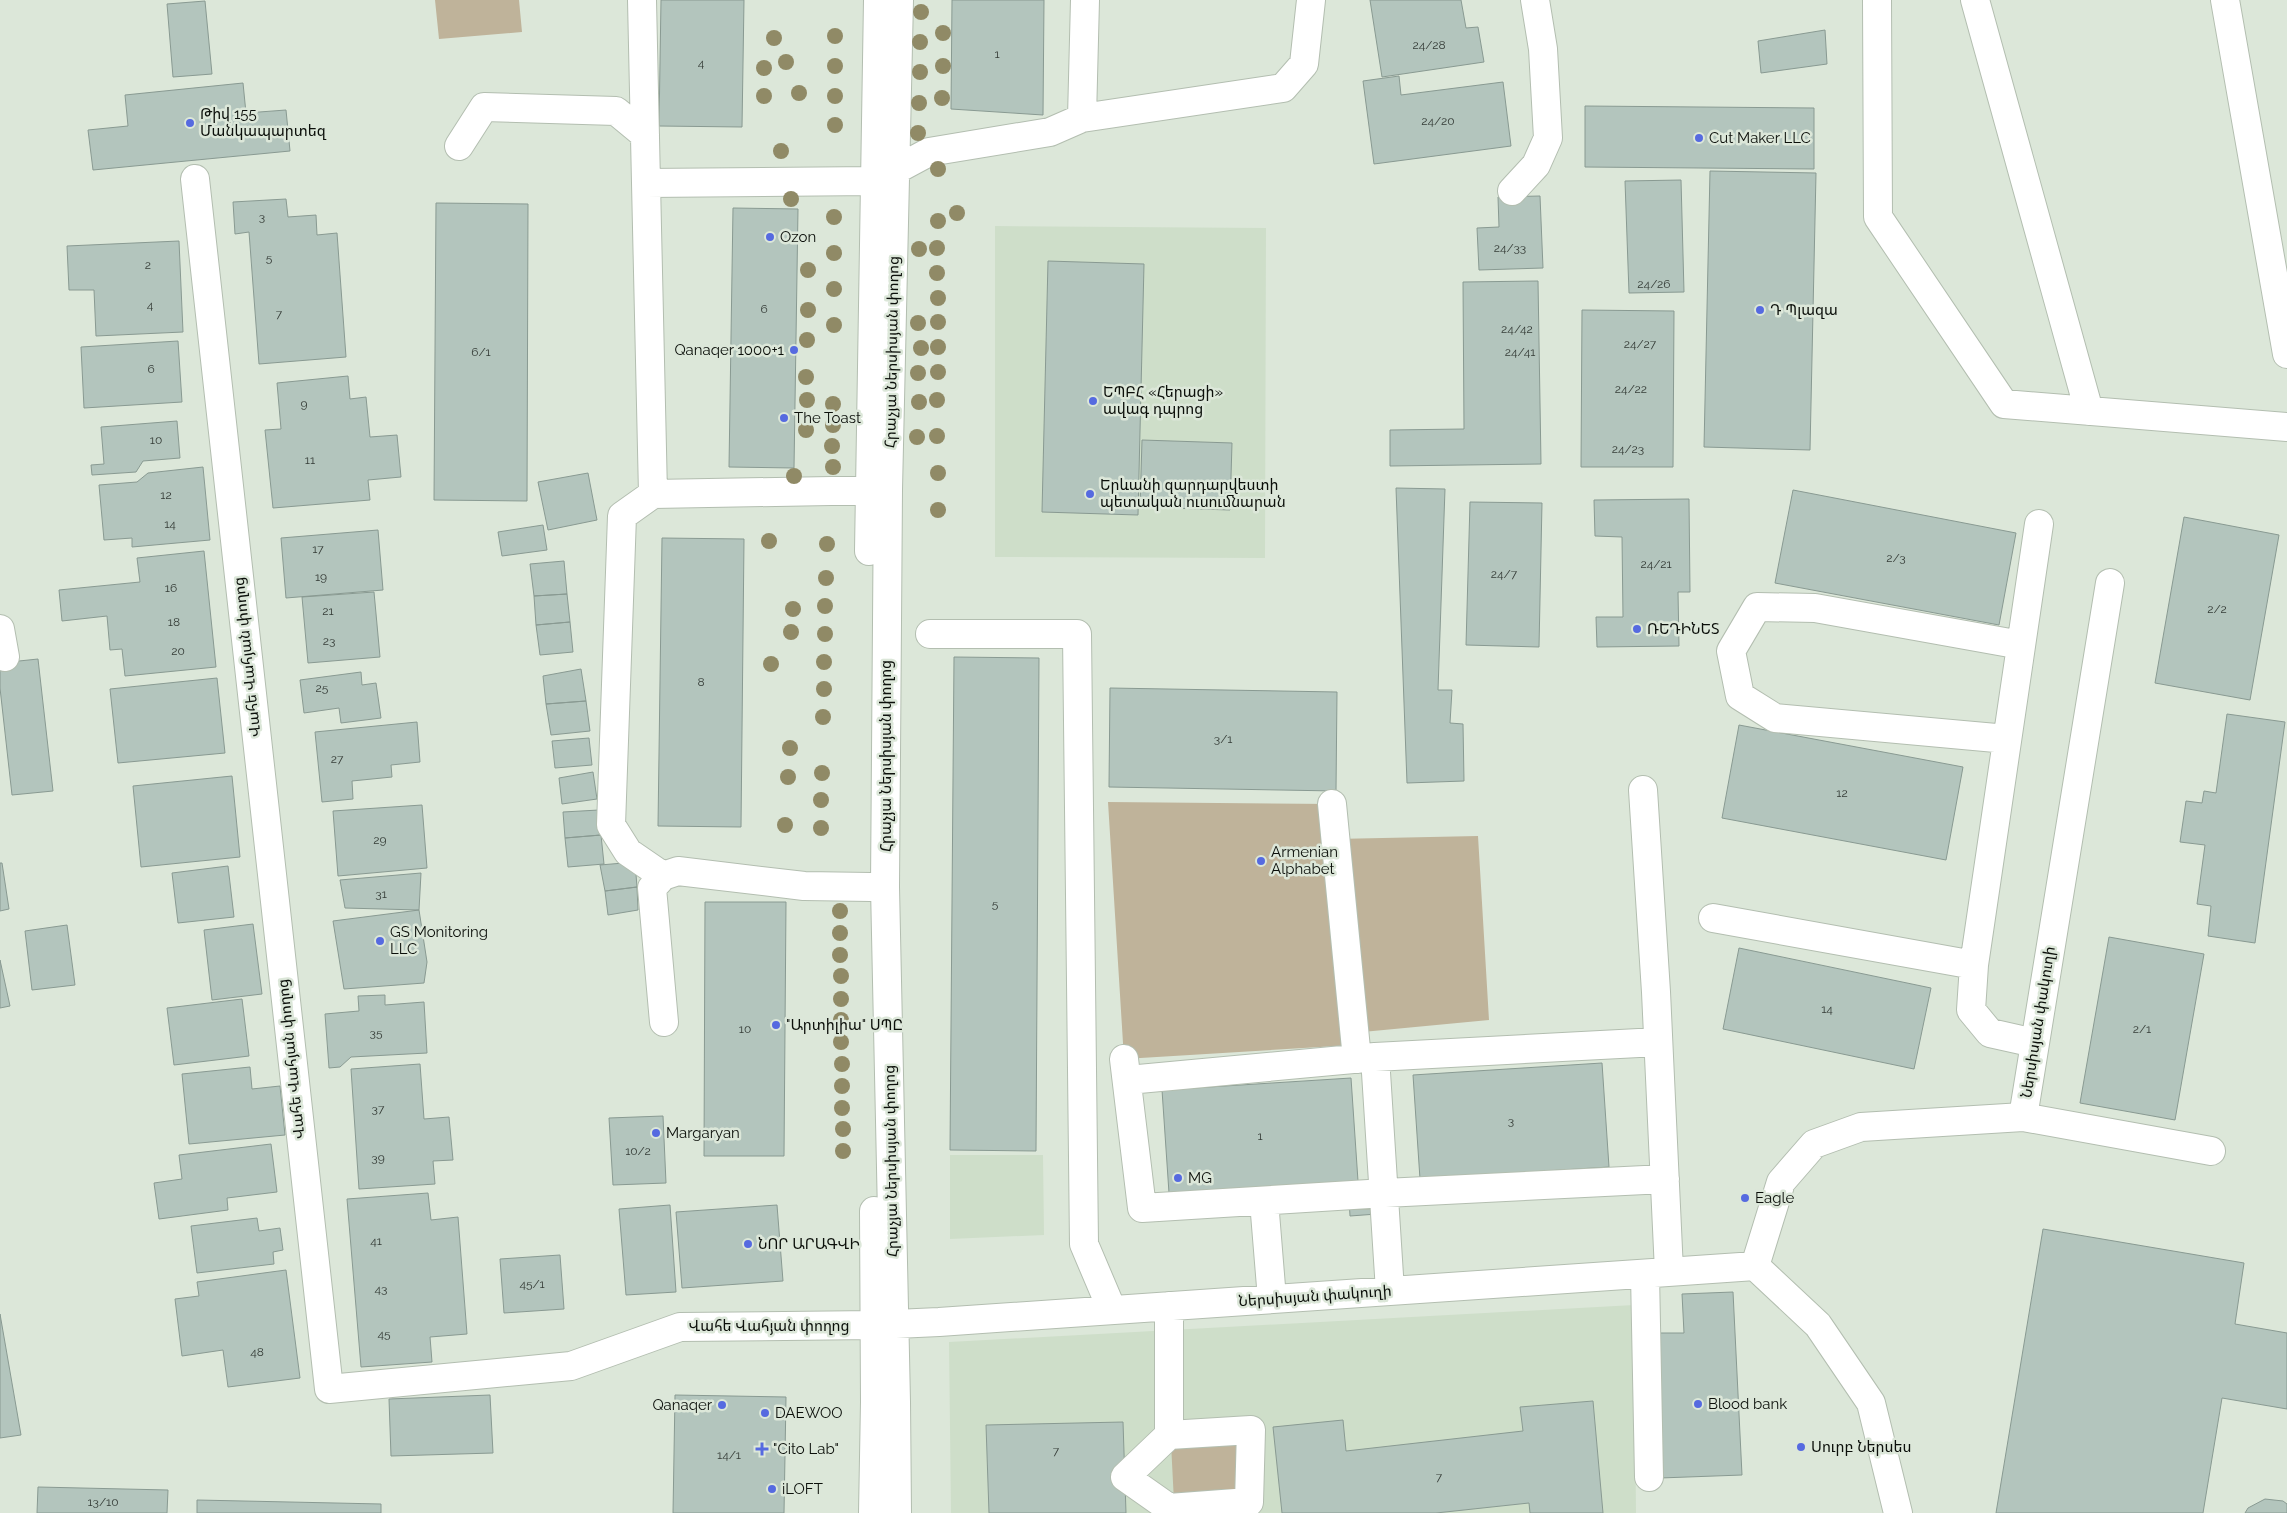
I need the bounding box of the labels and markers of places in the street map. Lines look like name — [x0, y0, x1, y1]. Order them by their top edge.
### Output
place label: Թիվ 155 Մանկապարտեզ — [200, 105, 327, 140]
marker: Թիվ 155 Մանկապարտեզ — [184, 117, 196, 129]
place label: Cut Maker LLC — [1709, 129, 1811, 147]
marker: Cut Maker LLC — [1693, 132, 1705, 144]
place label: Ozon — [780, 228, 816, 246]
marker: Ozon — [764, 231, 776, 243]
place label: Դ Պլազա — [1770, 301, 1838, 319]
marker: Դ Պլազա — [1754, 304, 1766, 316]
place label: Qanaqer 1000+1 — [674, 341, 785, 359]
marker: Qanaqer 1000+1 — [788, 344, 800, 356]
place label: ԵՊԲՀ «Հերացի» ավագ դպրոց — [1103, 383, 1223, 418]
marker: ԵՊԲՀ «Հերացի» ավագ դպրոց — [1087, 395, 1099, 407]
place label: The Toast — [794, 409, 861, 427]
marker: The Toast — [778, 412, 790, 424]
place label: Երևանի զարդարվեստի պետական ուսումնարան — [1100, 476, 1286, 511]
marker: Երևանի զարդարվեստի պետական ուսումնարան — [1084, 488, 1096, 500]
place label: ՌԵԴԻՆԵՏ — [1647, 620, 1719, 638]
marker: ՌԵԴԻՆԵՏ — [1631, 623, 1643, 635]
place label: Armenian Alphabet — [1271, 843, 1338, 878]
marker: Armenian Alphabet — [1255, 855, 1267, 867]
place label: GS Monitoring LLC — [390, 923, 488, 958]
marker: GS Monitoring LLC — [374, 935, 386, 947]
place label: "Արտիլիա" ՍՊԸ — [786, 1016, 903, 1034]
marker: "Արտիլիա" ՍՊԸ — [770, 1019, 782, 1031]
place label: Margaryan — [666, 1124, 740, 1142]
marker: Margaryan — [650, 1127, 662, 1139]
place label: MG — [1188, 1169, 1212, 1187]
marker: MG — [1172, 1172, 1184, 1184]
place label: Eagle — [1755, 1189, 1795, 1207]
marker: Eagle — [1739, 1192, 1751, 1204]
place label: ՆՈՐ ԱՐԱԳՎԻ — [758, 1235, 860, 1253]
marker: ՆՈՐ ԱՐԱԳՎԻ — [742, 1238, 754, 1250]
place label: Blood bank — [1708, 1395, 1787, 1413]
place label: Qanaqer — [652, 1396, 713, 1414]
marker: Blood bank — [1692, 1398, 1704, 1410]
marker: Qanaqer — [716, 1399, 728, 1411]
place label: DAEWOO — [775, 1404, 842, 1422]
marker: DAEWOO — [759, 1407, 771, 1419]
place label: Սուրբ Ներսես — [1811, 1438, 1911, 1456]
place label: "Cito Lab" — [773, 1440, 839, 1458]
marker: Սուրբ Ներսես — [1795, 1441, 1807, 1453]
marker: "Cito Lab" — [755, 1442, 769, 1456]
place label: iLOFT — [782, 1480, 823, 1498]
marker: iLOFT — [766, 1483, 778, 1495]

